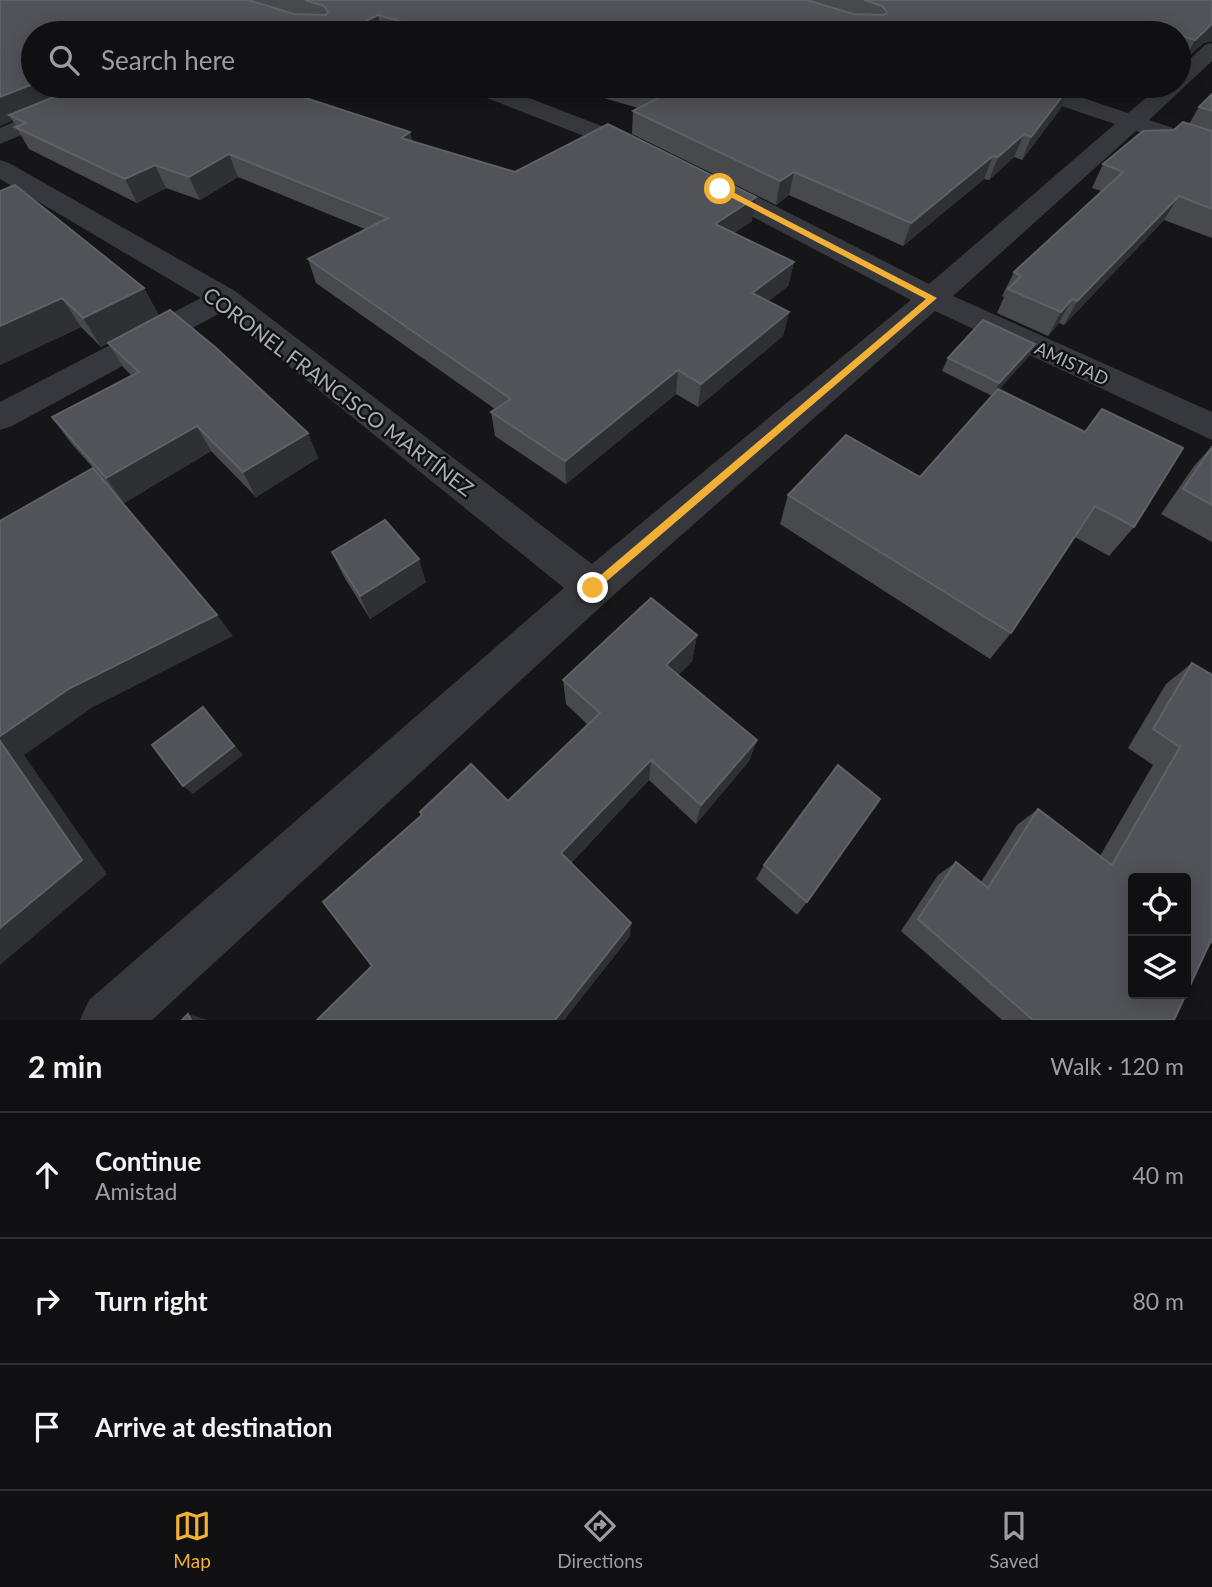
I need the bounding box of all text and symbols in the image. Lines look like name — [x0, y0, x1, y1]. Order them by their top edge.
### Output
search box — [21, 21, 1191, 98]
icon: search — [45, 41, 83, 79]
text: Search here — [101, 44, 235, 76]
route start — [704, 173, 735, 204]
street label: CORONEL FRANCISCO MARTÍNEZ — [199, 281, 479, 501]
street label: AMISTAD — [1032, 336, 1112, 390]
route end — [577, 572, 608, 603]
map controls — [1128, 873, 1191, 999]
button: locate — [1128, 873, 1191, 936]
button: layers — [1128, 936, 1191, 999]
text: 2 min — [28, 1048, 102, 1084]
text: Walk · 120 m — [1050, 1052, 1184, 1080]
text: Continue — [95, 1145, 201, 1177]
icon: ahead — [28, 1156, 66, 1194]
text: 40 m — [1133, 1161, 1184, 1189]
text: Amistad — [95, 1177, 177, 1205]
icon: right — [28, 1282, 66, 1320]
text: Turn right — [95, 1285, 208, 1317]
text: 80 m — [1133, 1287, 1184, 1315]
icon: arrive — [28, 1408, 66, 1446]
text: Arrive at destination — [95, 1411, 332, 1443]
tab: Map — [173, 1507, 211, 1572]
tab: Directions — [557, 1507, 643, 1572]
tab: Saved — [989, 1507, 1039, 1572]

